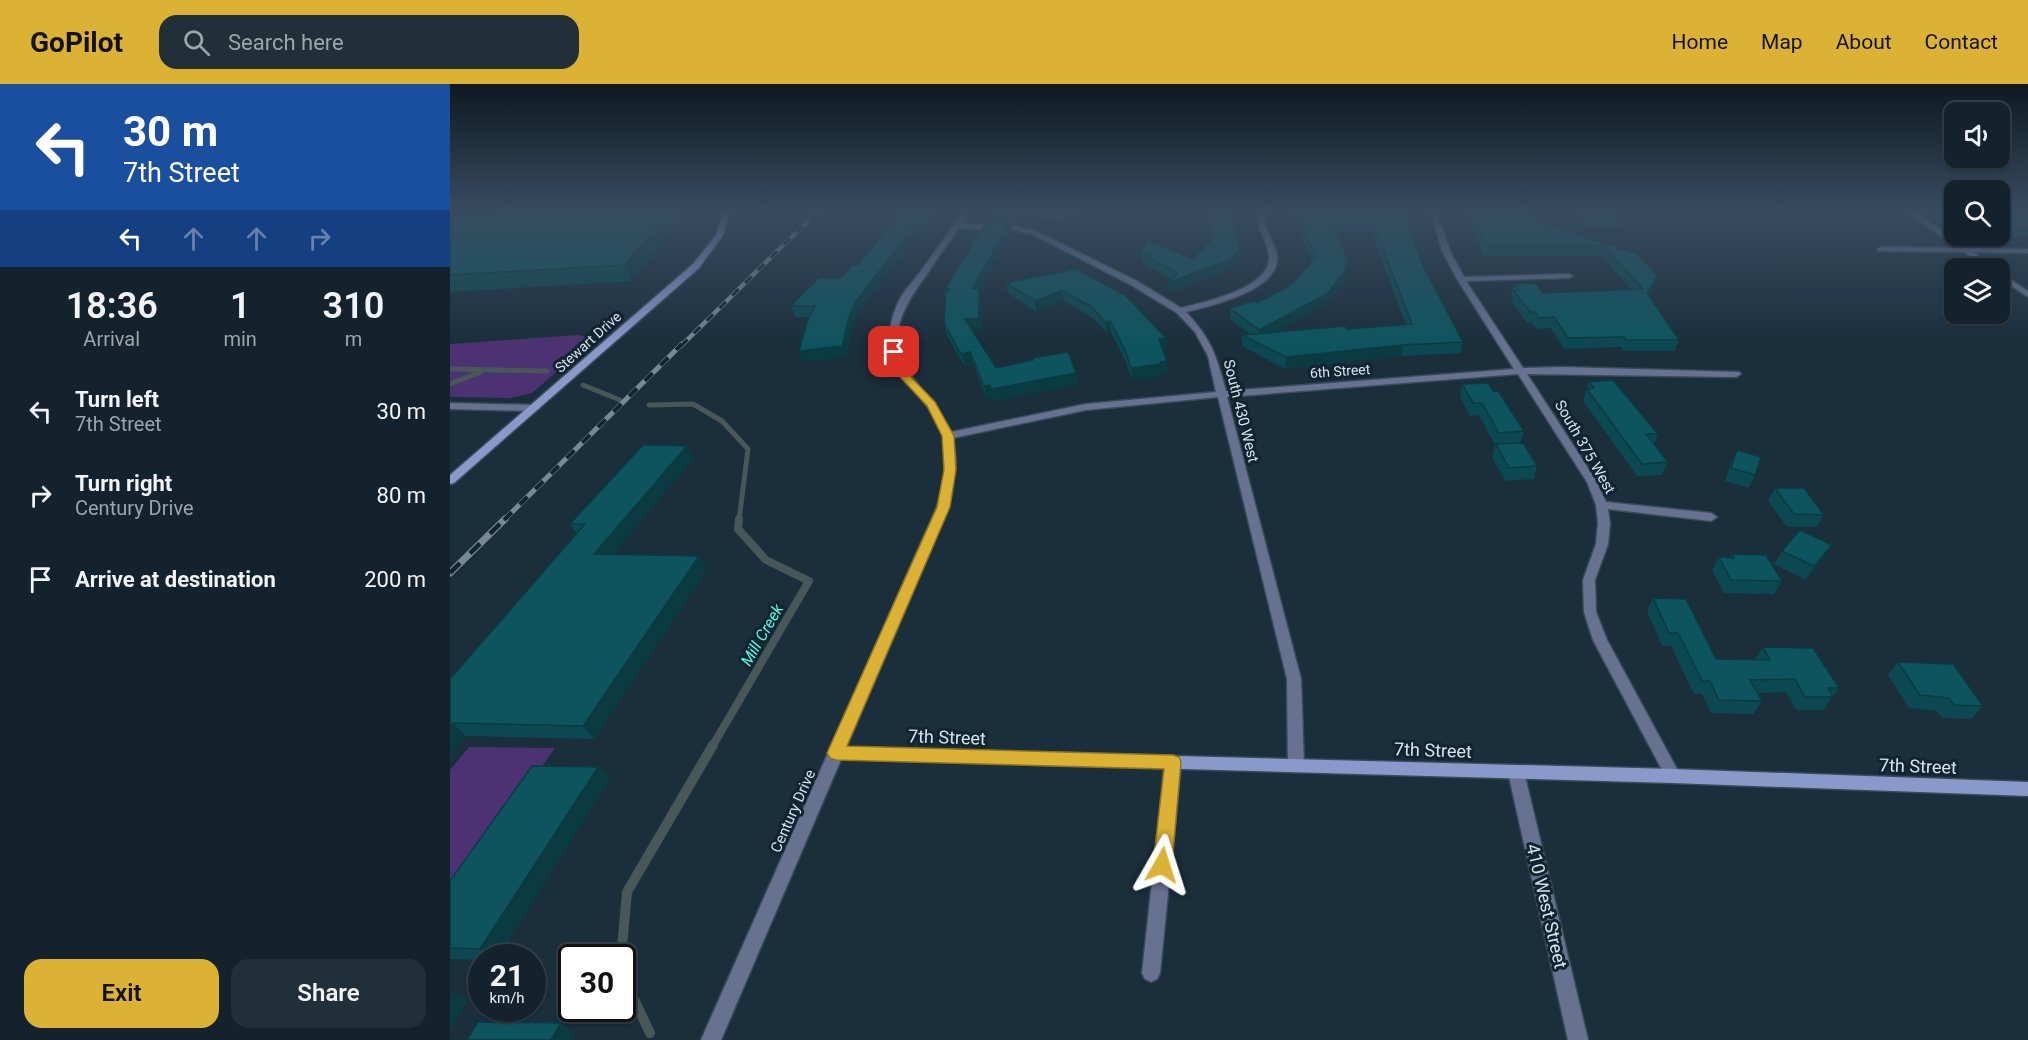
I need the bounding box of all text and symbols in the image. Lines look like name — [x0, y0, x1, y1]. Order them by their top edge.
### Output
search box — [159, 15, 579, 69]
text: GoPilot — [30, 26, 123, 59]
icon: search — [180, 26, 213, 59]
text: Search here — [228, 30, 344, 55]
text: Home — [1672, 30, 1728, 54]
text: Map — [1761, 30, 1803, 54]
text: About — [1836, 30, 1892, 54]
text: Contact — [1925, 30, 1998, 54]
map controls — [1944, 102, 2010, 324]
button: sound — [1944, 102, 2010, 168]
text: 30 m — [123, 107, 218, 156]
icon: left — [24, 108, 102, 186]
text: 7th Street — [123, 157, 240, 189]
button: search — [1944, 180, 2010, 246]
icon: left — [114, 222, 147, 255]
icon: ahead — [177, 222, 210, 255]
icon: ahead — [240, 222, 273, 255]
icon: right — [303, 222, 336, 255]
button: layers — [1944, 258, 2010, 324]
text: 18:36 — [66, 285, 158, 327]
text: 1 — [230, 285, 250, 327]
text: 310 — [323, 285, 384, 327]
street label: Stewart Drive — [552, 308, 624, 376]
pin — [868, 326, 919, 377]
text: Arrival — [83, 327, 140, 351]
text: min — [223, 327, 257, 351]
text: m — [345, 327, 362, 351]
icon: arrive — [877, 335, 910, 368]
street label: South 430 West — [1220, 358, 1262, 464]
street label: 6th Street — [1309, 361, 1371, 381]
text: Turn left — [75, 387, 159, 412]
icon: left — [24, 395, 57, 428]
street label: South 375 West — [1551, 397, 1619, 497]
text: 30 m — [377, 399, 426, 424]
text: 7th Street — [75, 412, 162, 436]
text: Turn right — [75, 471, 172, 496]
icon: right — [24, 479, 57, 512]
text: 80 m — [377, 483, 426, 508]
text: Century Drive — [75, 496, 194, 520]
icon: arrive — [24, 563, 57, 596]
text: Arrive at destination — [75, 567, 276, 592]
text: 200 m — [364, 567, 426, 592]
water label: Mill Creek — [737, 600, 788, 669]
street label: 7th Street — [908, 725, 986, 749]
street label: 7th Street — [1394, 738, 1472, 762]
street label: 7th Street — [1879, 754, 1957, 778]
street label: Century Drive — [767, 767, 819, 855]
position arrow — [1130, 833, 1194, 897]
street label: 410 West Street — [1522, 842, 1572, 970]
speed limit sign: 30 — [558, 944, 636, 1022]
text: 21 — [490, 958, 524, 993]
button: Exit — [24, 959, 219, 1028]
button: Share — [231, 959, 426, 1028]
text: km/h — [489, 989, 525, 1007]

